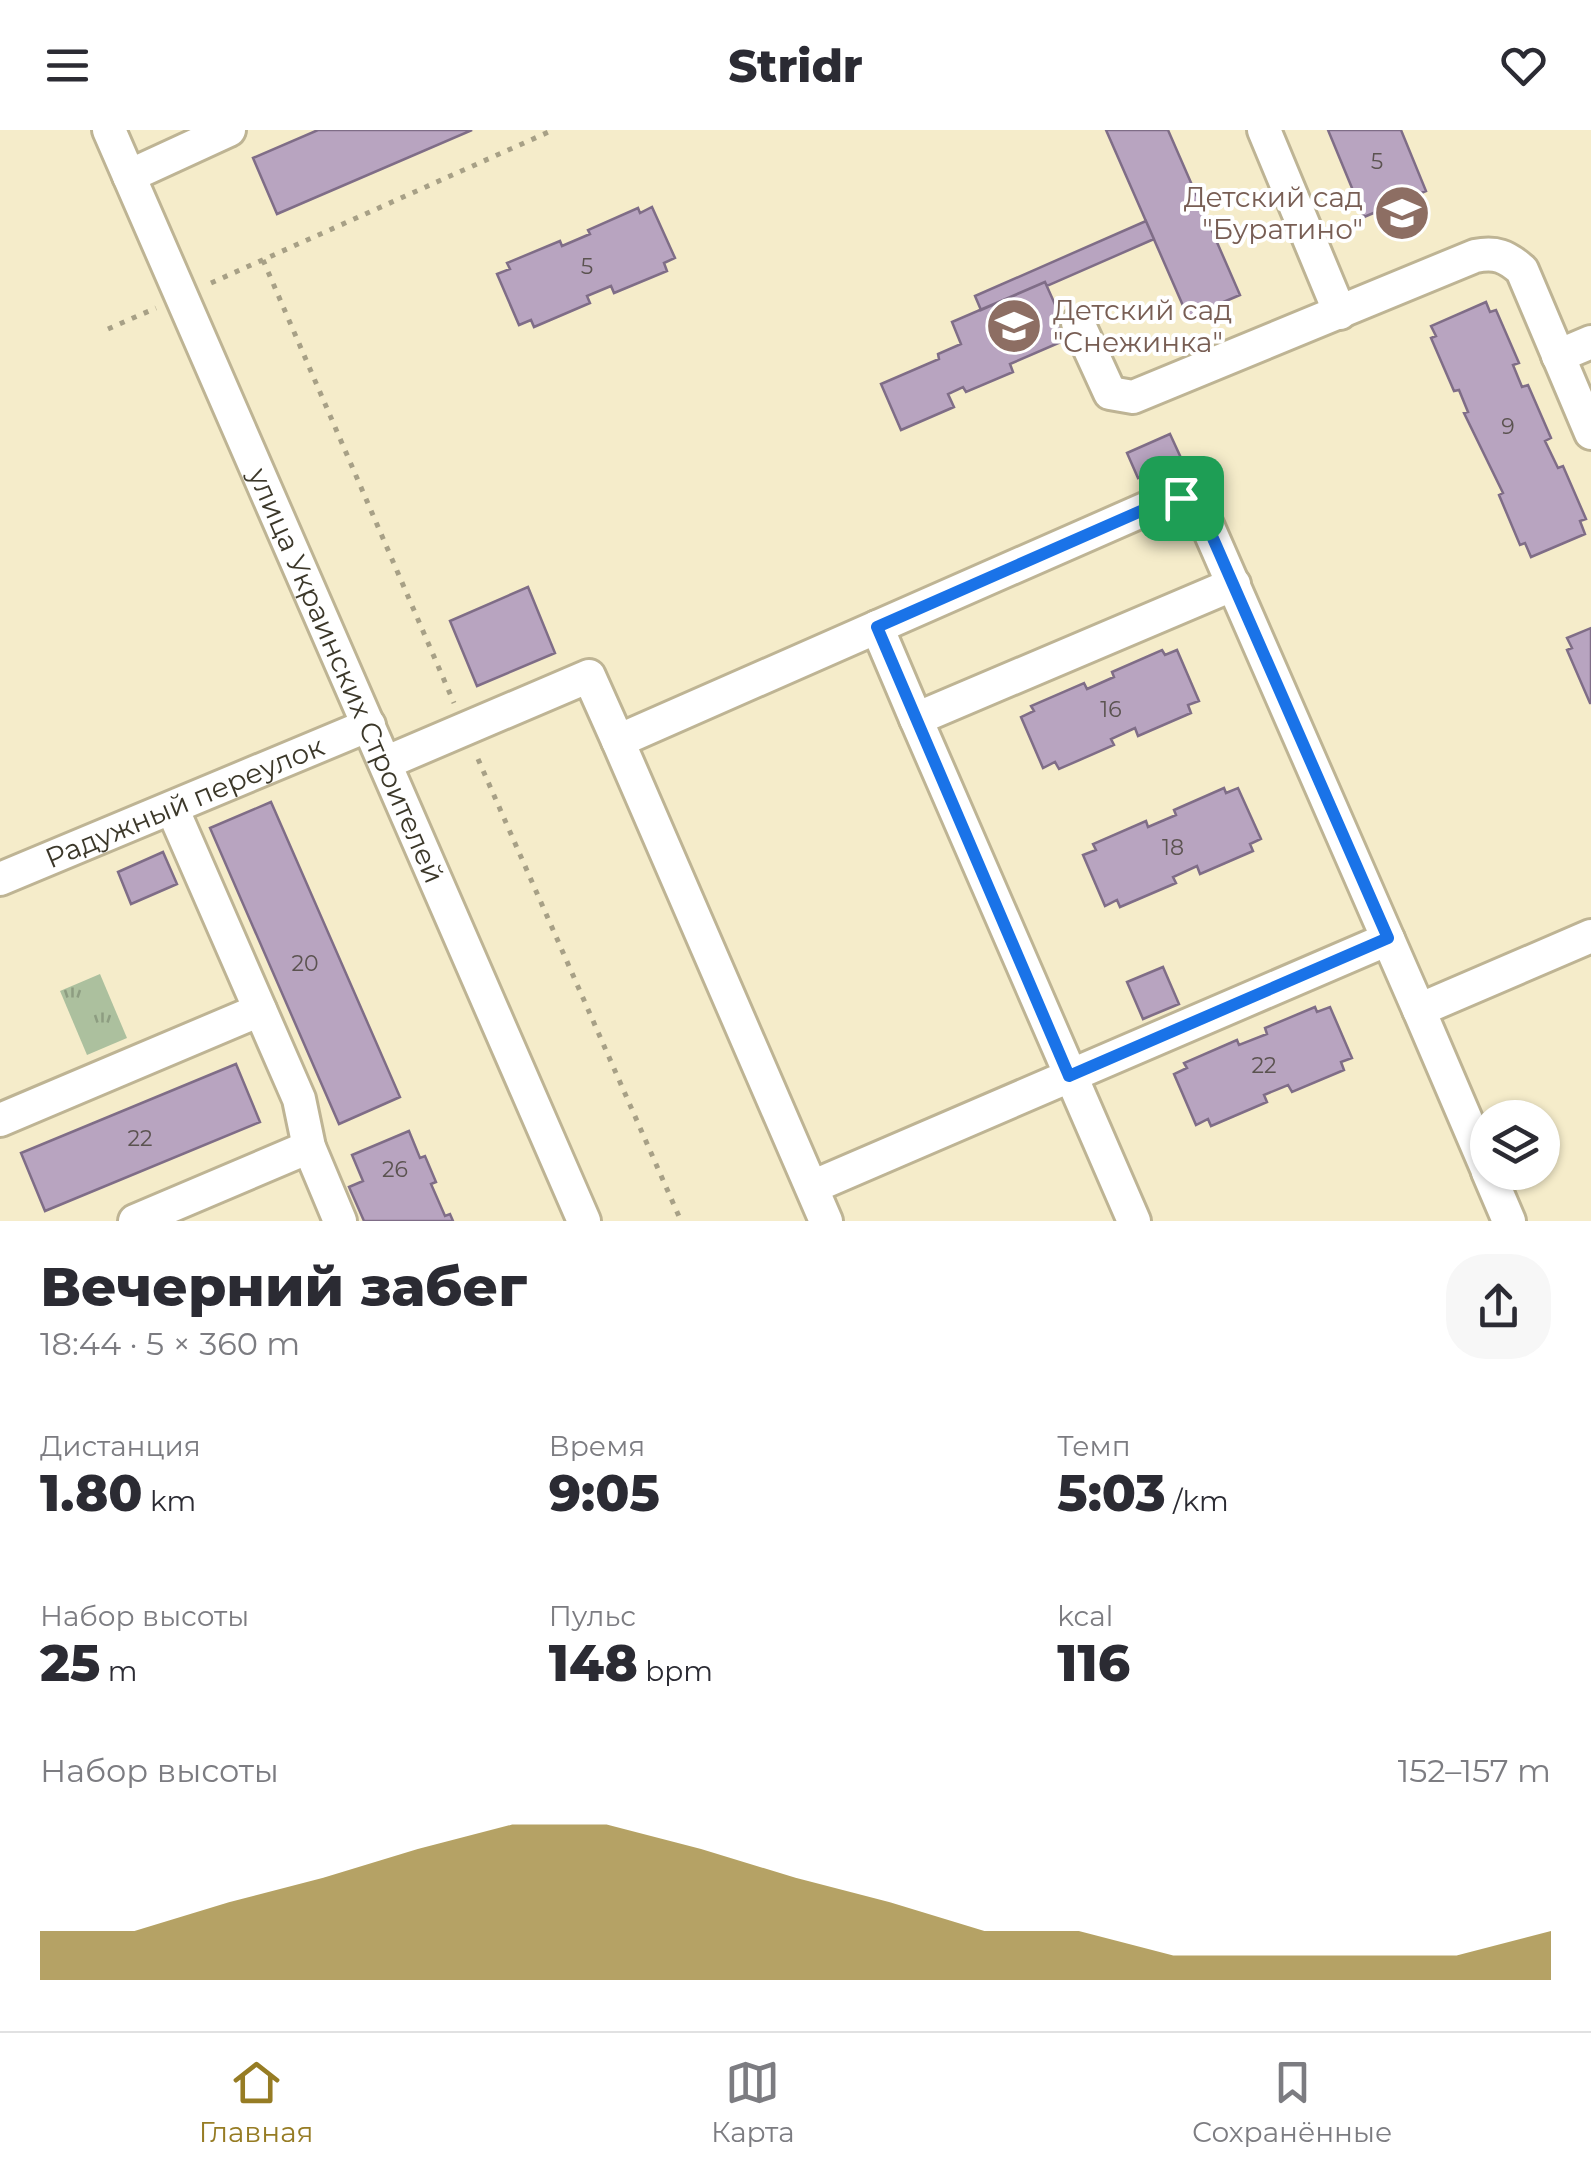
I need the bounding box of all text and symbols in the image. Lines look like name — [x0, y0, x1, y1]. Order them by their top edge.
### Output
icon: menu — [40, 38, 95, 93]
text: Stridr — [728, 38, 863, 93]
icon: heart — [1496, 38, 1551, 93]
house number: 5 — [1371, 148, 1383, 175]
place label: Детский сад "Буратино" — [1184, 180, 1363, 246]
school or university icon: Детский сад "Буратино" — [1372, 183, 1432, 243]
house number: 5 — [581, 253, 593, 280]
place label: Детский сад "Снежинка" — [1053, 293, 1232, 359]
school or university icon: Детский сад "Снежинка" — [984, 296, 1044, 356]
house number: 9 — [1501, 413, 1515, 440]
pin — [1139, 456, 1224, 541]
street label: улица Украинских Строителей — [241, 462, 452, 888]
icon: arrive — [1154, 471, 1209, 526]
house number: 16 — [1100, 696, 1122, 723]
street label: Радужный переулок — [40, 729, 329, 875]
house number: 18 — [1162, 834, 1184, 861]
house number: 20 — [291, 950, 319, 977]
house number: 22 — [1252, 1052, 1277, 1079]
map controls — [1470, 1100, 1560, 1190]
button: layers — [1470, 1100, 1560, 1190]
house number: 22 — [128, 1125, 153, 1152]
house number: 26 — [382, 1156, 408, 1183]
text: Вечерний забег — [40, 1253, 527, 1320]
button: share — [1446, 1254, 1551, 1359]
text: 18:44 · 5 × 360 m — [40, 1324, 300, 1363]
text: Дистанция — [40, 1429, 201, 1463]
text: Время — [549, 1429, 645, 1463]
text: Темп — [1057, 1429, 1131, 1463]
text: 1.80 — [40, 1463, 143, 1524]
text: 9:05 — [549, 1463, 660, 1524]
text: 5:03 — [1057, 1463, 1166, 1524]
text: km — [143, 1484, 196, 1518]
text: /km — [1166, 1484, 1229, 1518]
text: Набор высоты — [40, 1599, 249, 1633]
text: Пульс — [549, 1599, 636, 1633]
text: kcal — [1057, 1599, 1113, 1633]
text: 25 — [40, 1633, 100, 1694]
text: 148 — [549, 1633, 638, 1694]
text: 116 — [1057, 1633, 1130, 1694]
text: m — [100, 1654, 137, 1688]
text: bpm — [638, 1654, 713, 1688]
text: Набор высоты — [40, 1751, 279, 1790]
text: 152–157 m — [1398, 1751, 1551, 1790]
tab: Главная — [199, 2055, 314, 2149]
tab: Карта — [711, 2055, 795, 2149]
tab: Сохранённые — [1192, 2055, 1392, 2149]

